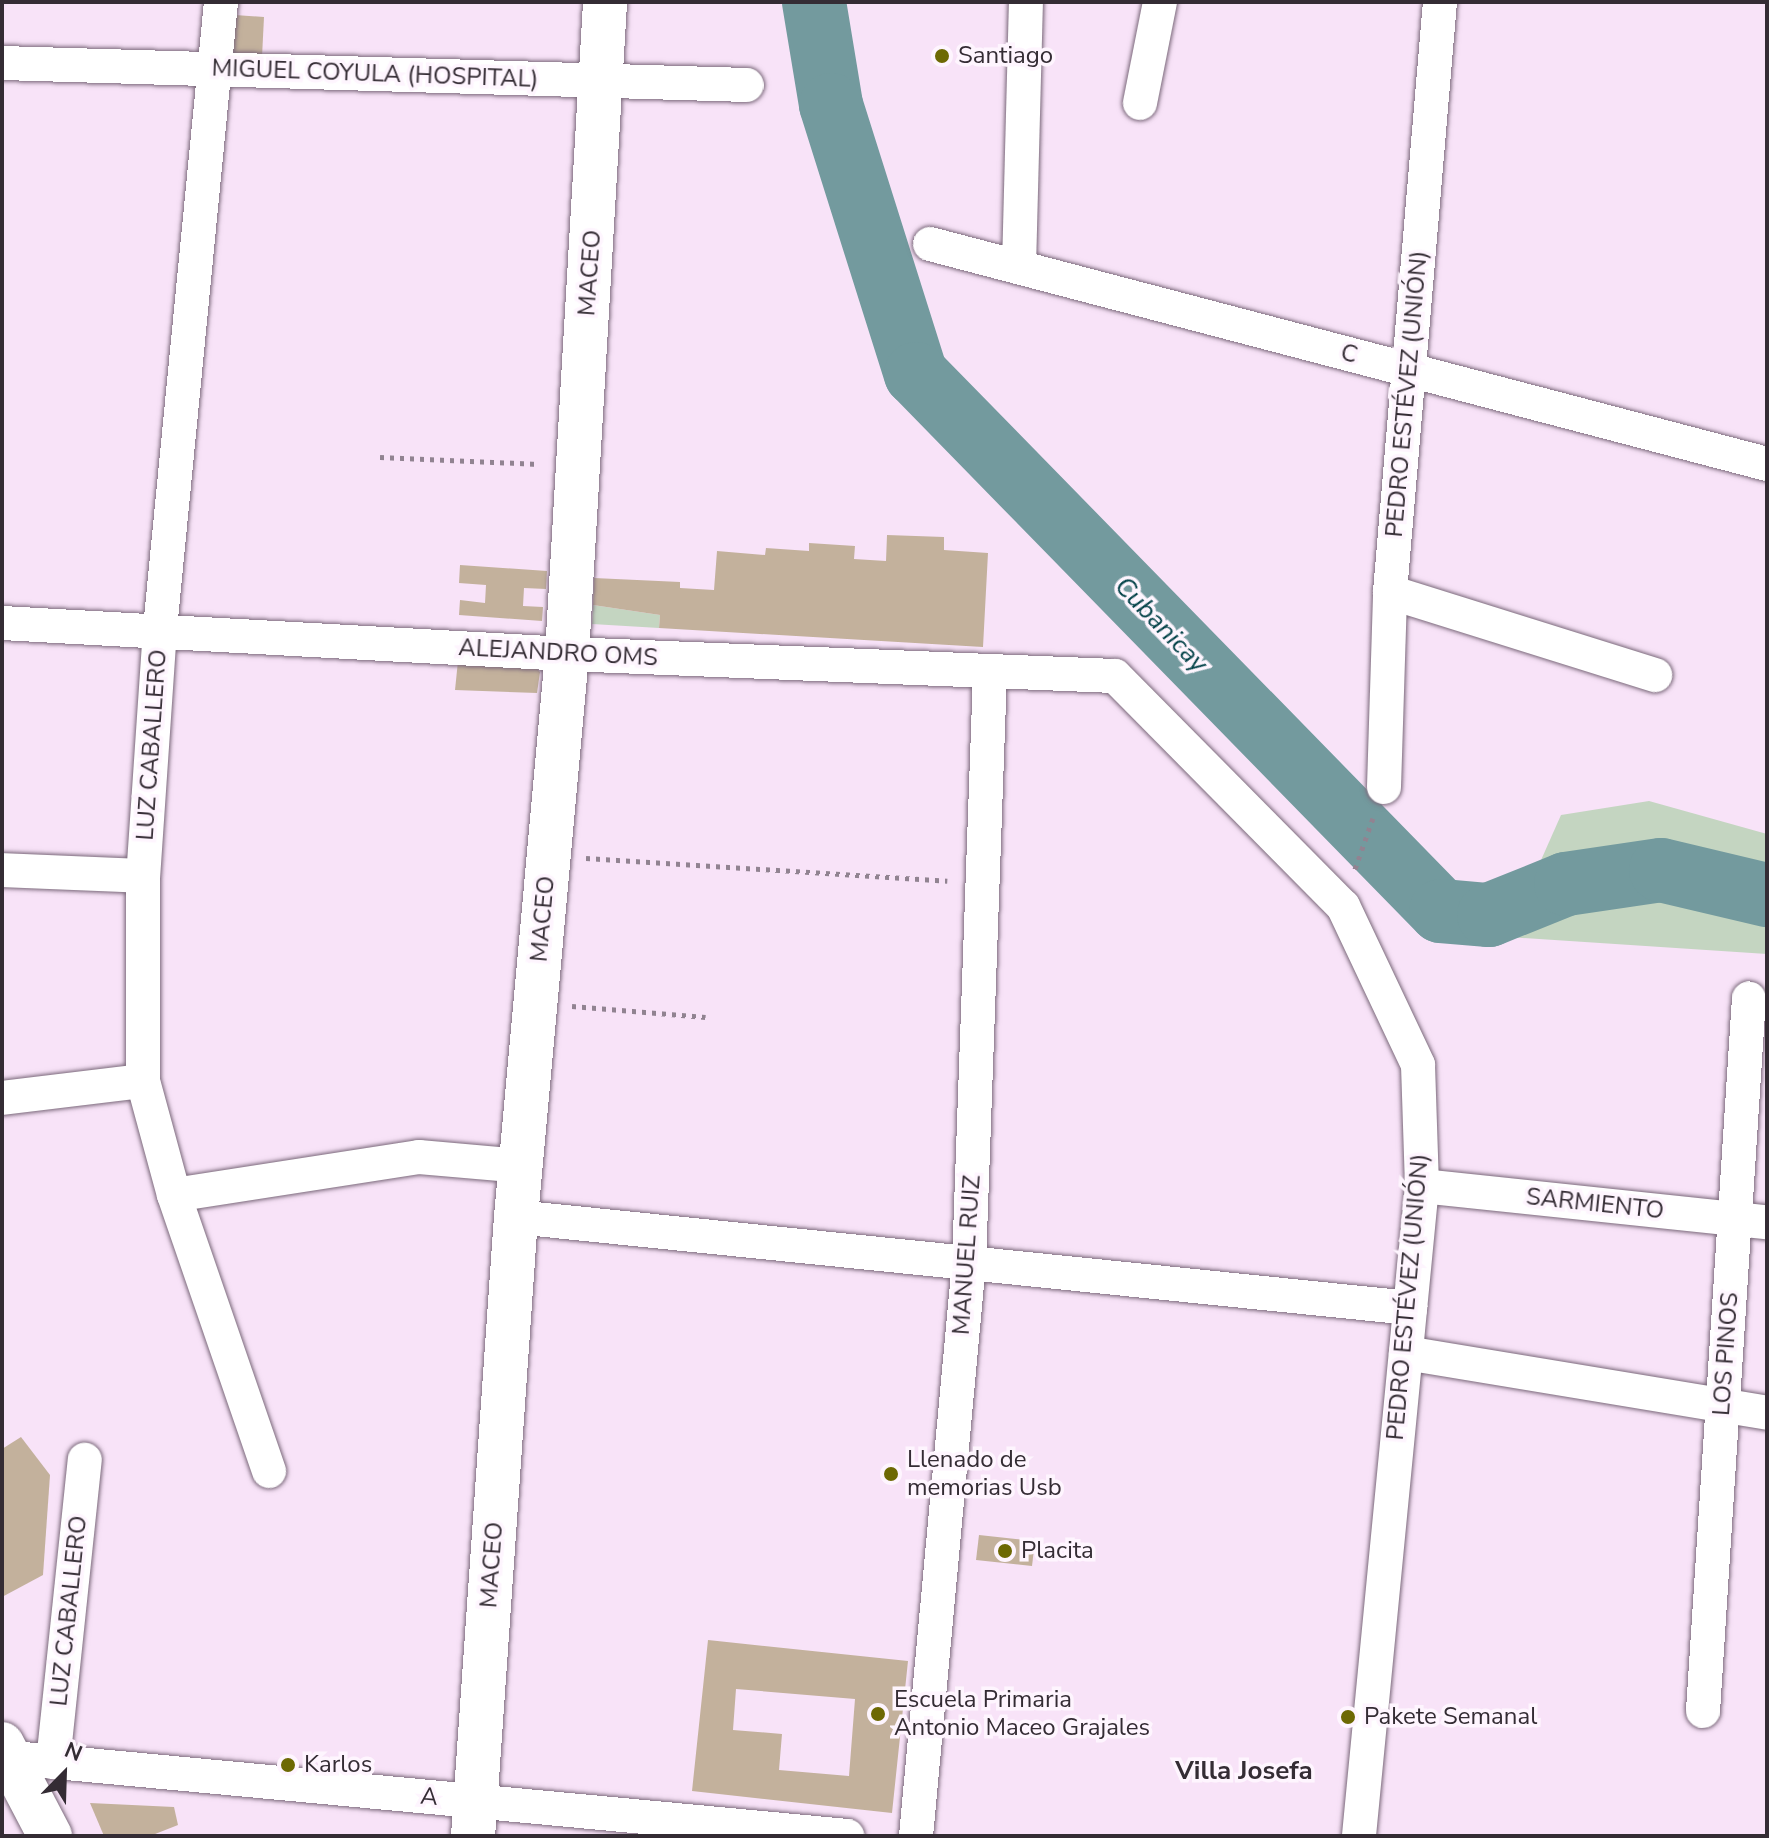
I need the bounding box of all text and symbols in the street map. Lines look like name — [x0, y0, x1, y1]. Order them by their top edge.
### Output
place label: Santiago — [958, 42, 1053, 70]
marker: Santiago — [933, 47, 951, 65]
street label: MIGUEL COYULA (HOSPITAL) — [211, 54, 539, 94]
street label: MACEO — [573, 229, 607, 317]
street label: PEDRO ESTÉVEZ (UNIÓN) — [1380, 250, 1434, 538]
street label: C — [1337, 338, 1361, 370]
water label: Cubanicay — [1108, 571, 1214, 679]
street label: ALEJANDRO OMS — [458, 633, 658, 673]
street label: LUZ CABALLERO — [131, 649, 173, 841]
street label: MACEO — [525, 875, 561, 963]
street label: PEDRO ESTÉVEZ (UNIÓN) — [1381, 1153, 1435, 1441]
street label: MANUEL RUIZ — [947, 1174, 987, 1336]
street label: SARMIENTO — [1525, 1182, 1665, 1226]
street label: LOS PINOS — [1707, 1291, 1745, 1417]
place label: Llenado de memorias Usb — [907, 1446, 1062, 1502]
marker: Llenado de memorias Usb — [882, 1465, 900, 1483]
street label: LUZ CABALLERO — [45, 1514, 93, 1708]
street label: MACEO — [475, 1521, 509, 1609]
place label: Placita — [1021, 1537, 1094, 1565]
marker: Placita — [996, 1542, 1014, 1560]
place label: Escuela Primaria Antonio Maceo Grajales — [894, 1686, 1150, 1742]
place label: Pakete Semanal — [1364, 1703, 1537, 1731]
marker: Escuela Primaria Antonio Maceo Grajales — [869, 1705, 887, 1723]
marker: Pakete Semanal — [1339, 1708, 1357, 1726]
north arrow — [24, 1734, 104, 1814]
text: N — [60, 1735, 87, 1769]
place label: Karlos — [304, 1751, 372, 1779]
district label: Villa Josefa — [1175, 1755, 1313, 1787]
marker: Karlos — [279, 1756, 297, 1774]
street label: A — [419, 1782, 439, 1812]

